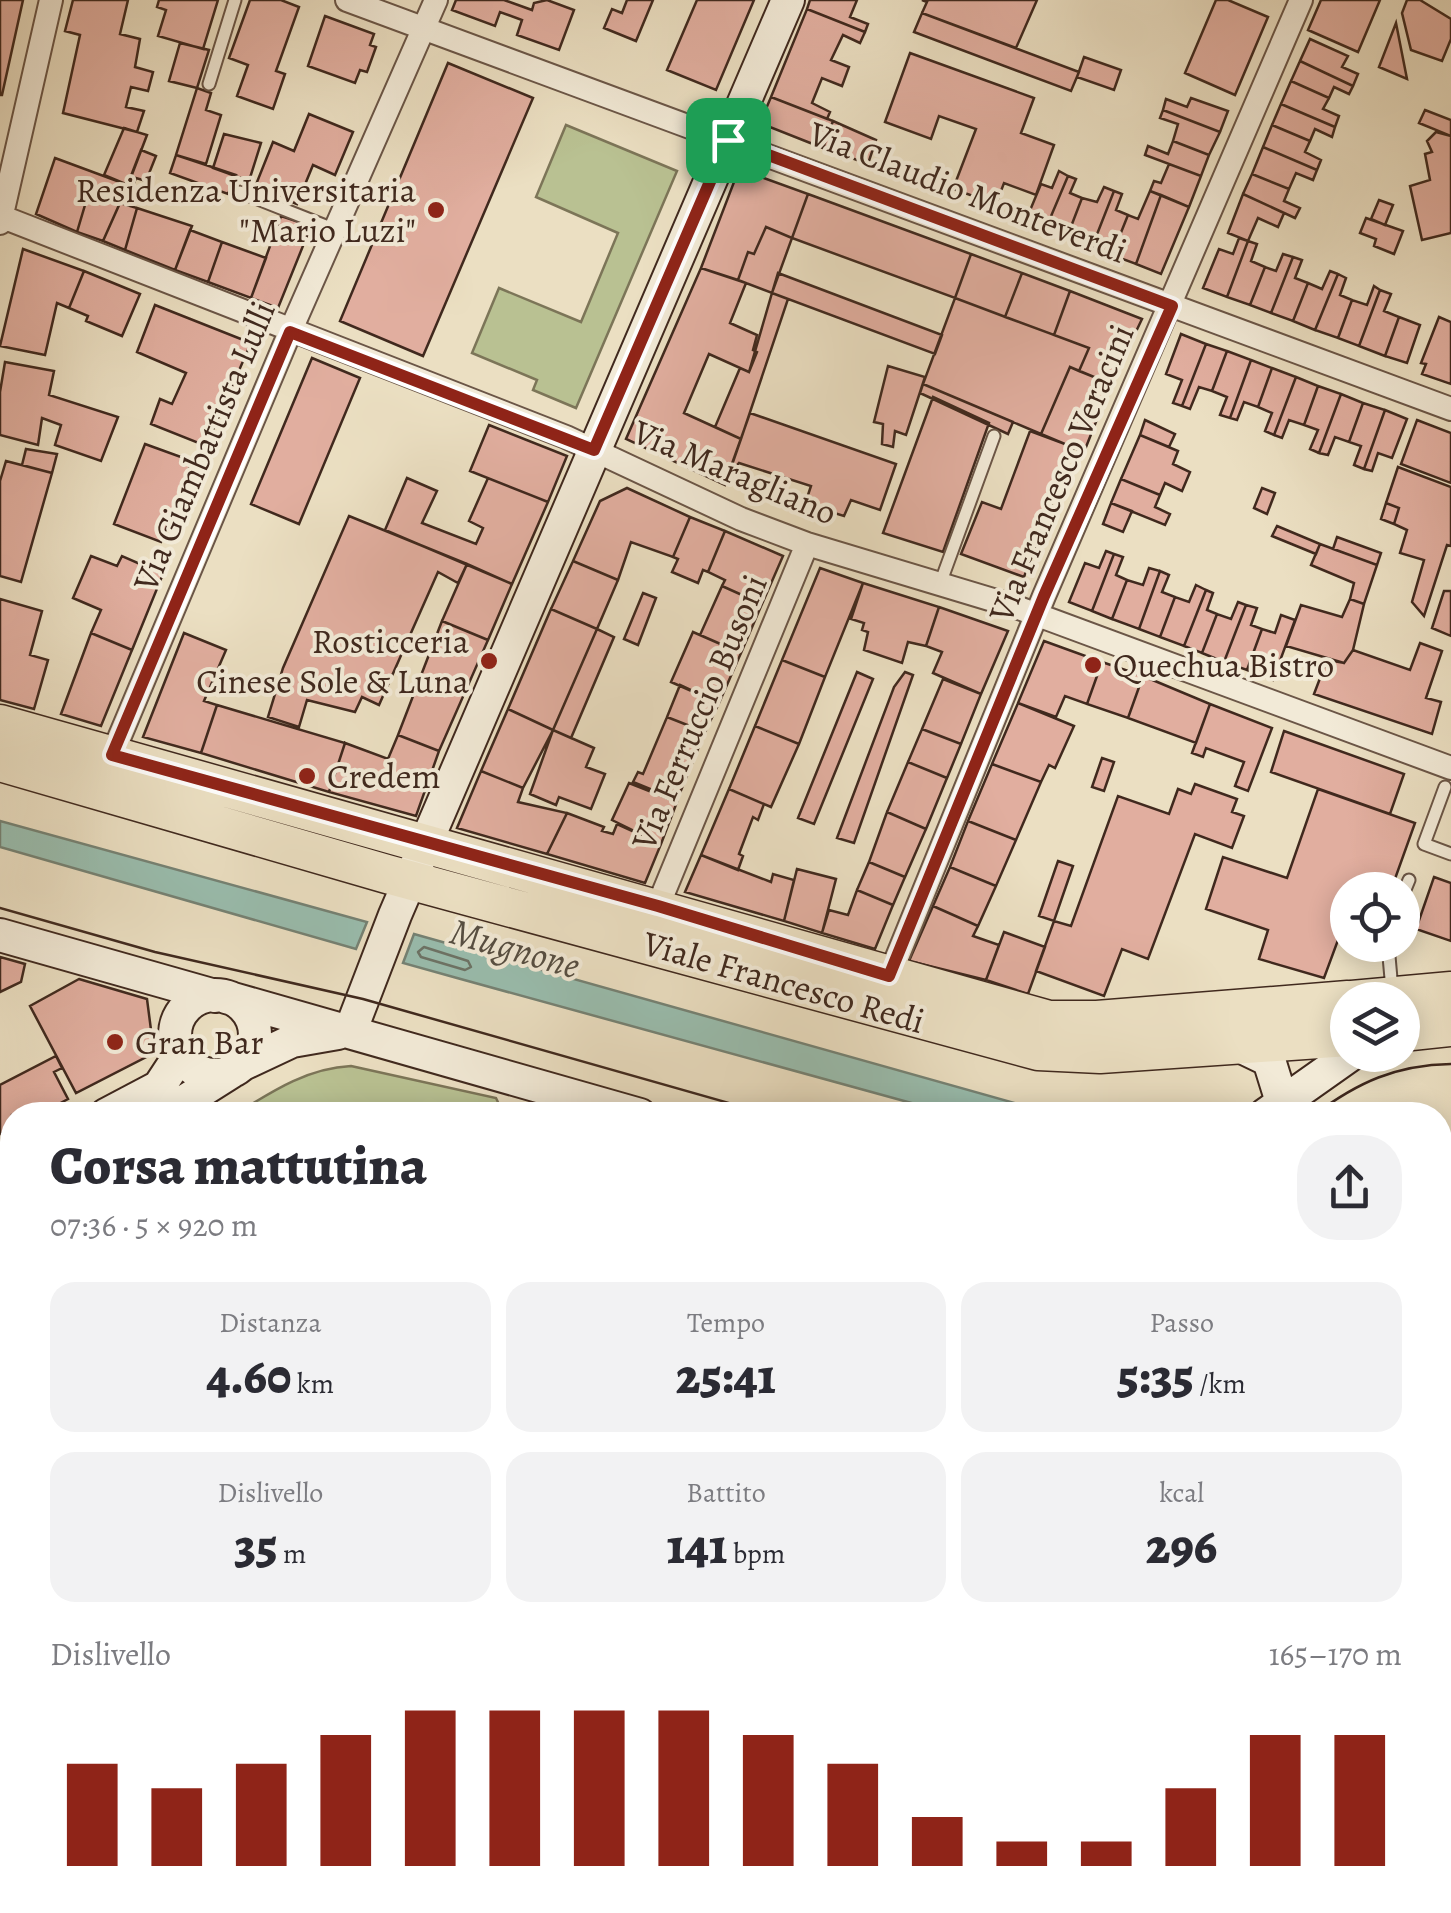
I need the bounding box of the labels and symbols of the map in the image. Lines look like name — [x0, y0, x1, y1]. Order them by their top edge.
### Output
pin — [686, 98, 771, 183]
street label: Via Claudio Monteverdi — [801, 109, 1134, 275]
place label: Residenza Universitaria "Mario Luzi" — [75, 166, 417, 254]
marker: Residenza Universitaria "Mario Luzi" — [425, 199, 447, 221]
street label: Via Giambattista Lulli — [121, 294, 287, 599]
street label: Via Francesco Veracini — [976, 317, 1145, 630]
street label: Via Maragliano — [625, 407, 844, 536]
street label: Via Ferruccio Busoni — [619, 567, 779, 858]
place label: Rosticceria Cinese Sole & Luna — [196, 617, 470, 705]
place label: Quechua Bistro — [1113, 641, 1334, 689]
marker: Rosticceria Cinese Sole & Luna — [478, 650, 500, 672]
marker: Quechua Bistro — [1082, 654, 1104, 676]
place label: Credem — [327, 752, 441, 800]
marker: Credem — [296, 765, 318, 787]
water label: Mugnone — [444, 905, 586, 991]
street label: Viale Francesco Redi — [637, 919, 930, 1045]
place label: Gran Bar — [135, 1018, 264, 1066]
marker: Gran Bar — [104, 1031, 126, 1053]

